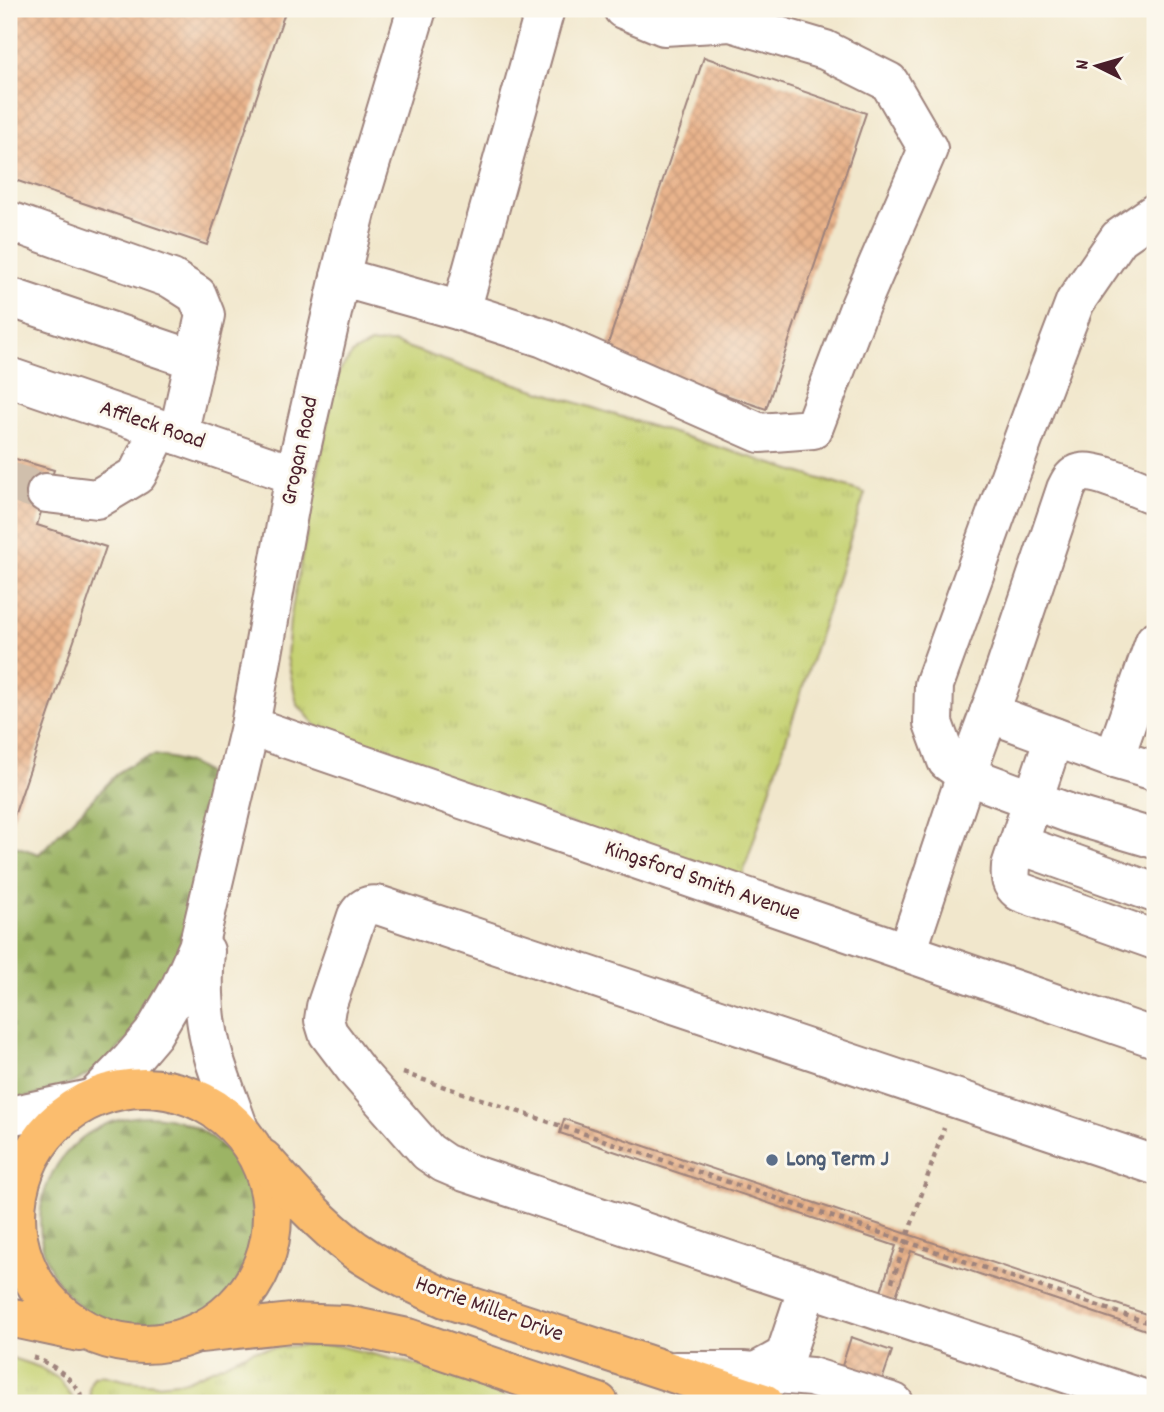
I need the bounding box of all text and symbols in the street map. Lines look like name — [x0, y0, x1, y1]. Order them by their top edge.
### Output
north arrow — [1062, 32, 1132, 102]
text: N — [1070, 59, 1097, 71]
street label: Affleck Road — [95, 393, 209, 459]
street label: Grogan Road — [273, 394, 329, 508]
street label: Kingsford Smith Avenue — [599, 833, 805, 931]
place label: Long Term J — [786, 1144, 889, 1177]
marker: Long Term J — [764, 1152, 780, 1168]
street label: Horrie Miller Drive — [410, 1268, 568, 1352]

